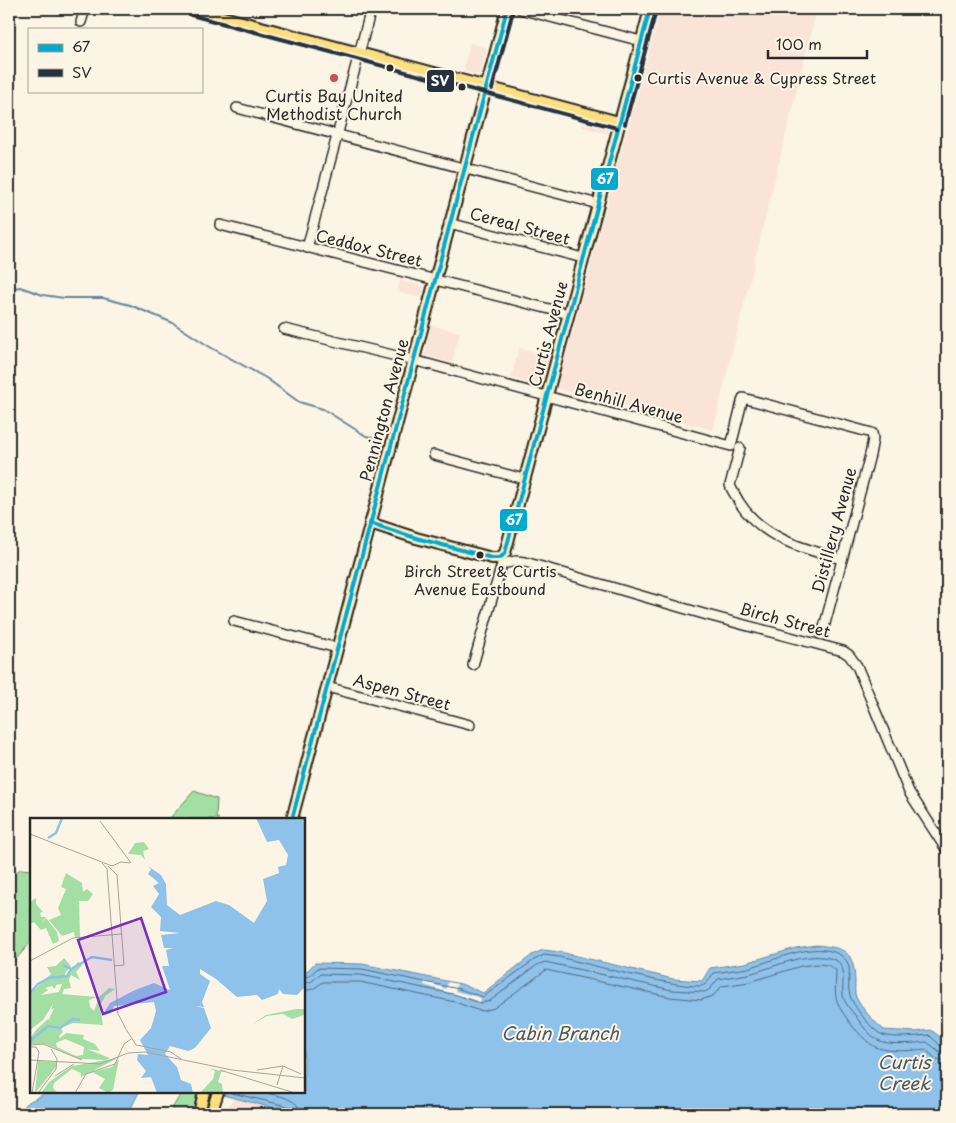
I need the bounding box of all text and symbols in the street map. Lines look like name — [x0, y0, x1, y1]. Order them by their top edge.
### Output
legend — [28, 28, 202, 92]
scale bar — [768, 28, 867, 60]
text: 100 m — [776, 32, 822, 55]
text: 67 — [72, 34, 91, 57]
text: SV — [72, 60, 92, 83]
unlabelled marker — [385, 63, 395, 73]
place label: Curtis Avenue & Cypress Street — [647, 66, 876, 89]
line badge: SV — [426, 69, 455, 93]
text: SV — [431, 70, 450, 91]
marker: Curtis Bay United Methodist Church — [328, 72, 340, 84]
marker: Curtis Avenue & Cypress Street — [633, 73, 643, 83]
unlabelled marker — [457, 82, 467, 92]
place label: Curtis Bay United Methodist Church — [265, 83, 403, 125]
line badge: 67 — [590, 167, 619, 191]
text: 67 — [596, 168, 615, 189]
street label: Cereal Street — [468, 200, 573, 250]
street label: Ceddox Street — [313, 222, 425, 272]
street label: Curtis Avenue — [521, 278, 573, 389]
street label: Pennington Avenue — [352, 335, 414, 484]
street label: Benhill Avenue — [572, 376, 686, 428]
street label: Distillery Avenue — [805, 464, 861, 595]
line badge: 67 — [499, 508, 528, 532]
text: 67 — [505, 509, 524, 530]
marker: Birch Street & Curtis Avenue Eastbound — [475, 550, 485, 560]
place label: Birch Street & Curtis Avenue Eastbound — [404, 559, 557, 600]
street label: Birch Street — [737, 595, 834, 643]
street label: Aspen Street — [351, 667, 454, 716]
inset map — [30, 818, 305, 1093]
water label: Cabin Branch — [501, 1019, 619, 1046]
water label: Curtis Creek — [878, 1048, 932, 1096]

